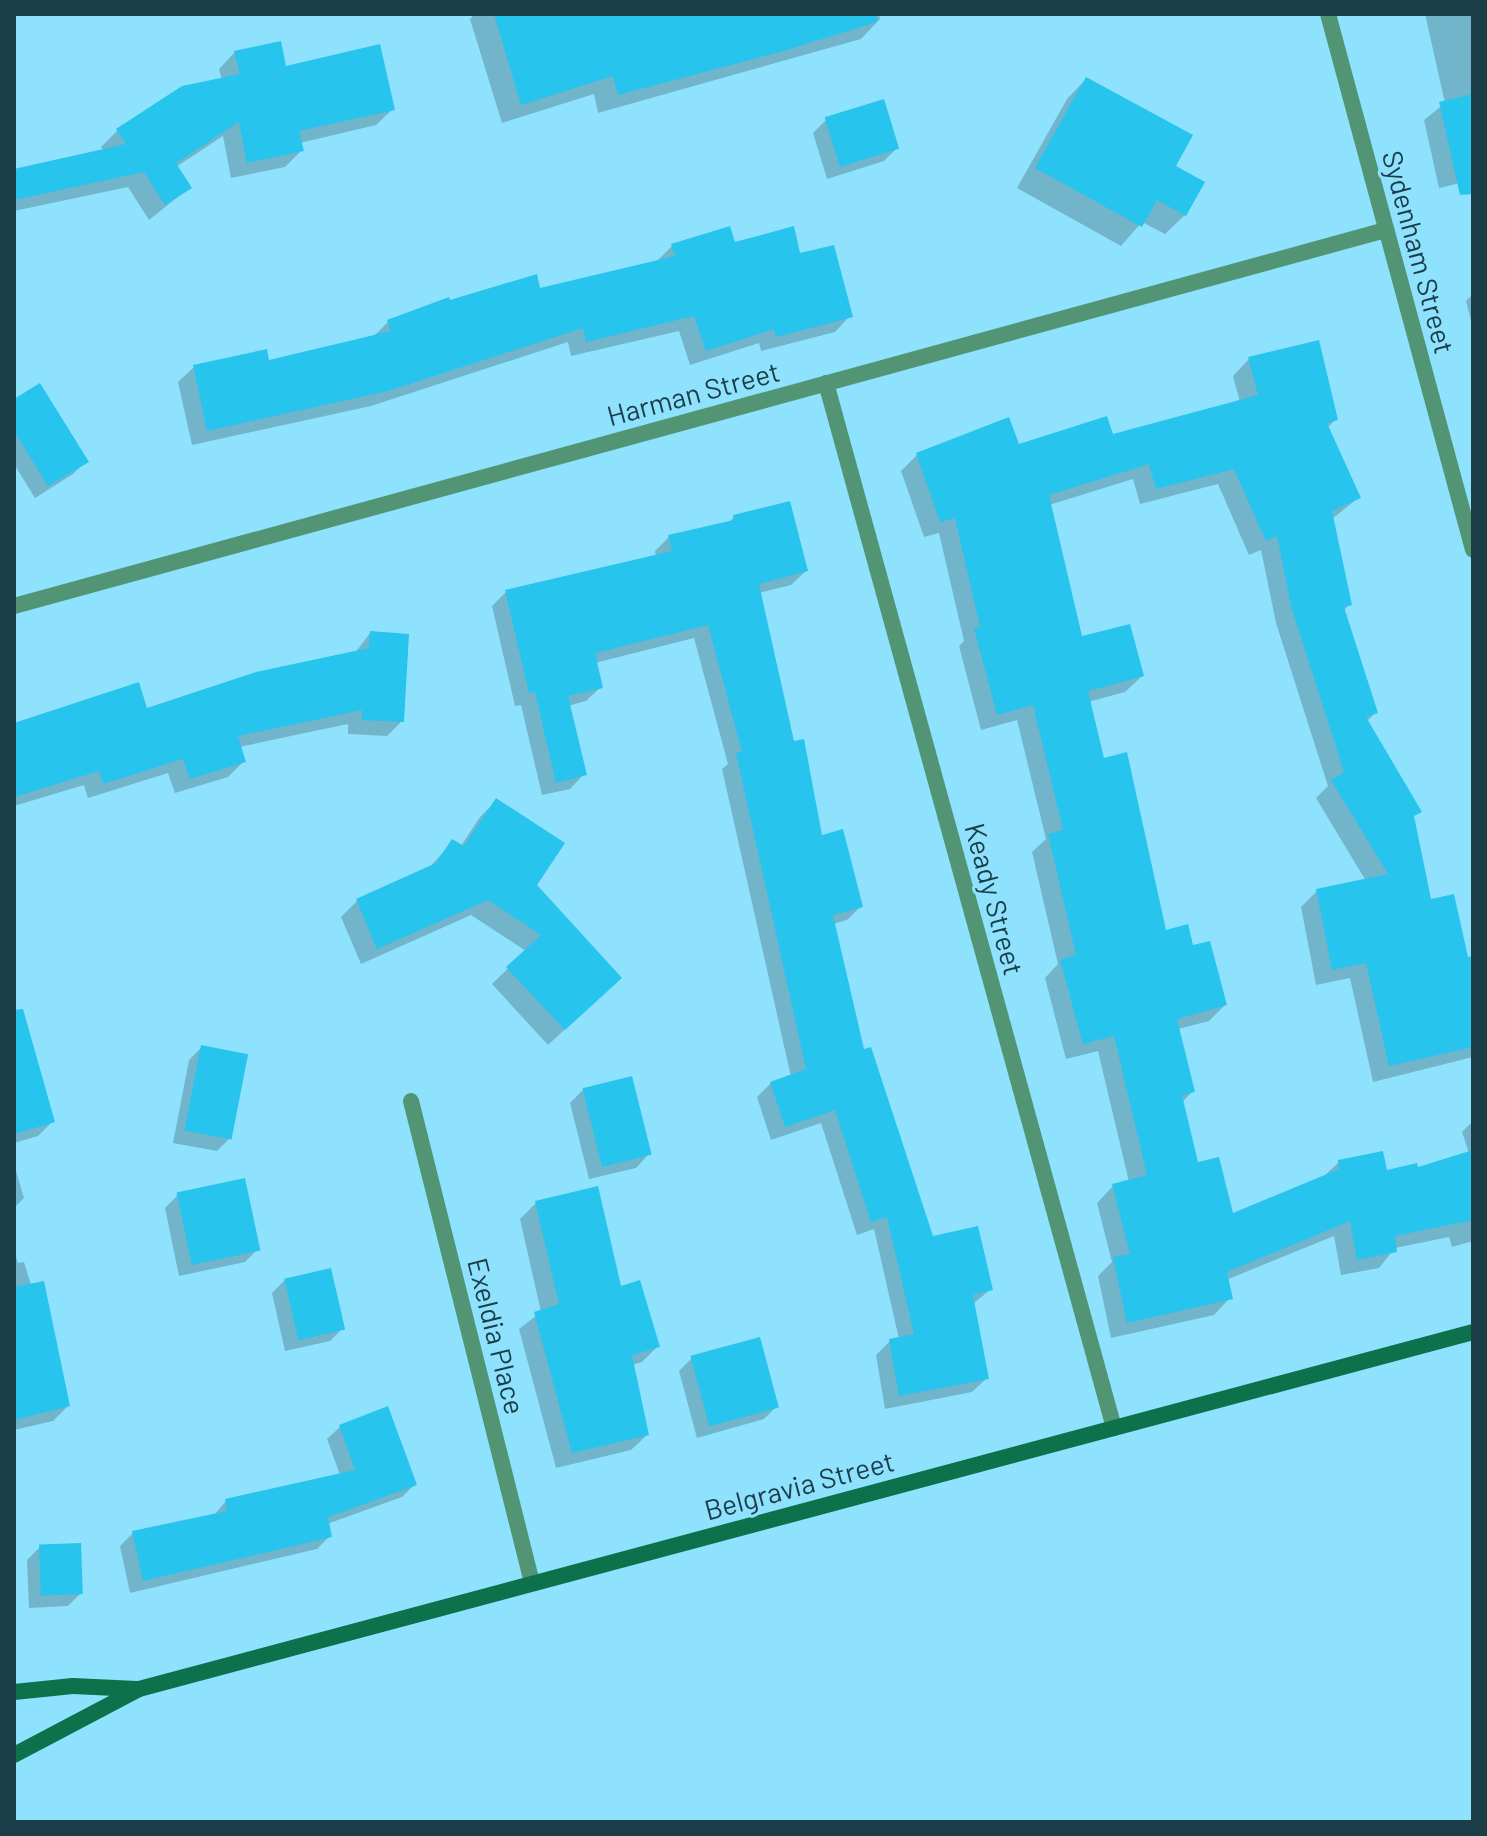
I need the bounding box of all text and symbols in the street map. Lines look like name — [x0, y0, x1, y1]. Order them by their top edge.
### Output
street label: Sydenham Street — [1376, 147, 1462, 357]
street label: Harman Street — [603, 354, 783, 432]
street label: Keady Street — [959, 819, 1031, 979]
street label: Exeldia Place — [461, 1254, 533, 1418]
street label: Belgravia Street — [700, 1444, 898, 1526]

